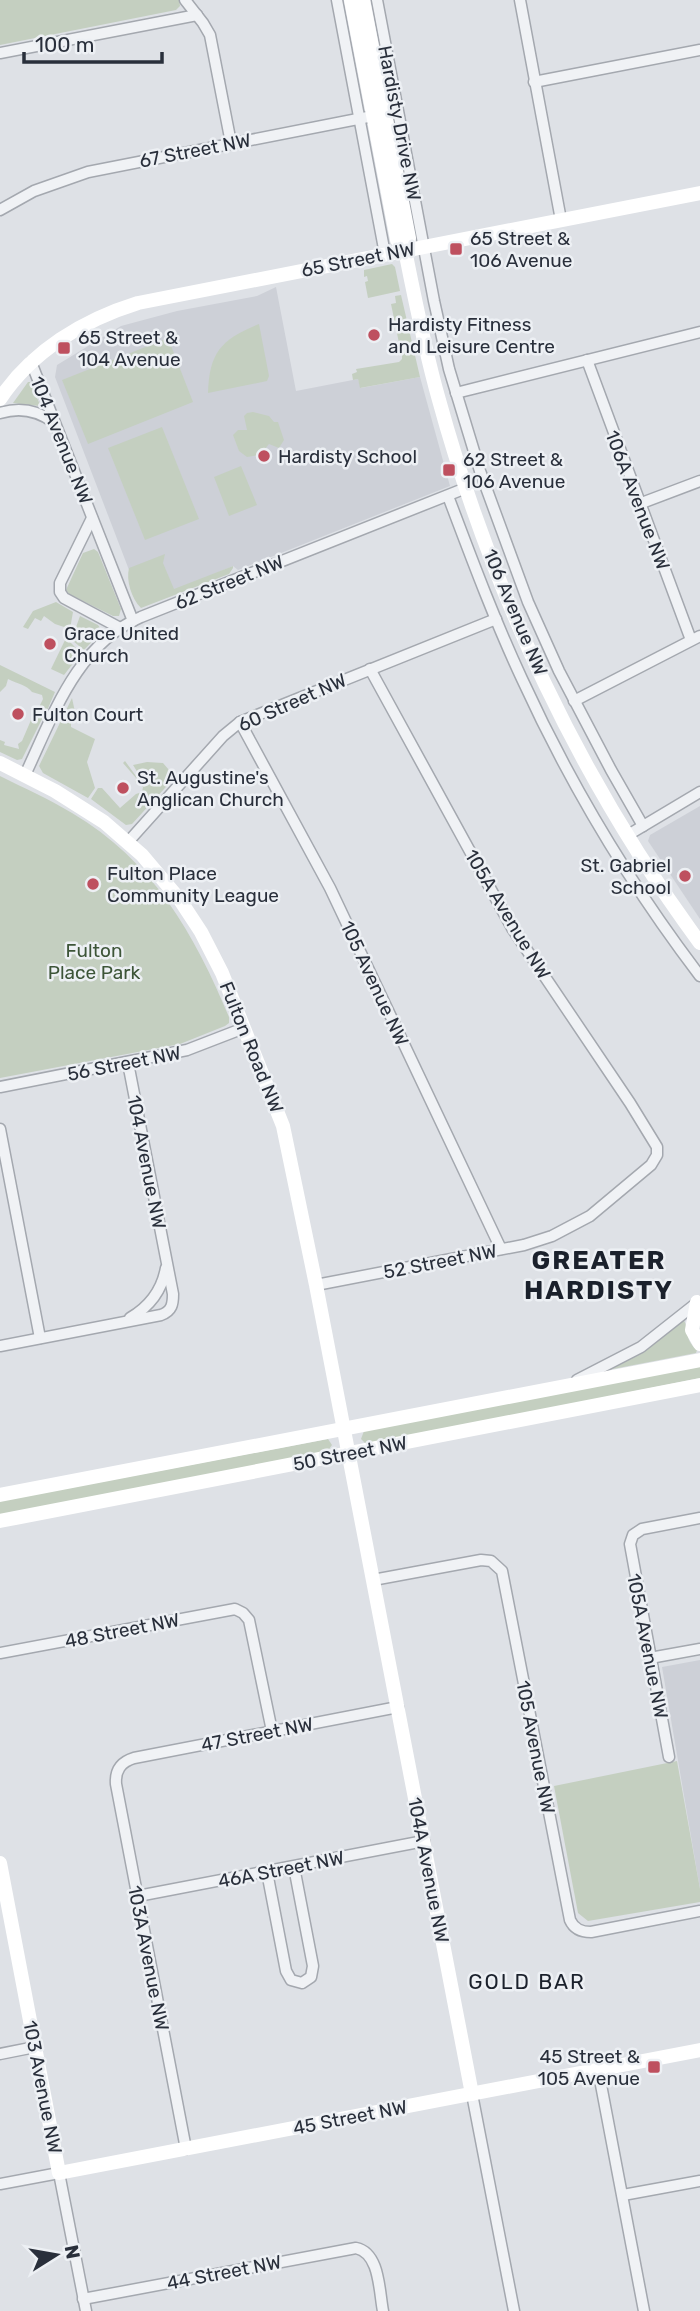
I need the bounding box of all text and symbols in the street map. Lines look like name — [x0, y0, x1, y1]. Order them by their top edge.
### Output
scale bar — [24, 21, 163, 65]
text: 100 m — [35, 32, 94, 57]
street label: Hardisty Drive NW — [373, 44, 426, 203]
street label: 67 Street NW — [137, 128, 253, 173]
place label: 65 Street & 106 Avenue — [470, 227, 572, 272]
street label: 65 Street NW — [299, 237, 417, 282]
marker: 65 Street & 106 Avenue — [448, 241, 464, 257]
place label: Hardisty Fitness and Leisure Centre — [388, 313, 555, 358]
place label: 65 Street & 104 Avenue — [78, 326, 181, 371]
marker: Hardisty Fitness and Leisure Centre — [366, 327, 382, 343]
marker: 65 Street & 104 Avenue — [56, 340, 72, 356]
street label: 104 Avenue NW — [25, 373, 98, 507]
street label: 106A Avenue NW — [600, 427, 675, 573]
place label: Hardisty School — [278, 445, 417, 468]
marker: Hardisty School — [256, 448, 272, 464]
place label: 62 Street & 106 Avenue — [463, 448, 565, 493]
marker: 62 Street & 106 Avenue — [441, 462, 457, 478]
street label: 106 Avenue NW — [478, 545, 553, 679]
street label: 62 Street NW — [171, 550, 287, 615]
place label: Grace United Church — [64, 622, 179, 667]
marker: Grace United Church — [42, 636, 58, 652]
street label: 60 Street NW — [234, 668, 350, 737]
place label: Fulton Court — [32, 703, 144, 726]
marker: Fulton Court — [10, 706, 26, 722]
place label: St. Augustine's Anglican Church — [137, 766, 284, 811]
marker: St. Augustine's Anglican Church — [115, 780, 131, 796]
street label: 105A Avenue NW — [460, 845, 555, 983]
place label: St. Gabriel School — [581, 854, 671, 899]
place label: Fulton Place Community League — [107, 862, 279, 907]
marker: St. Gabriel School — [677, 868, 693, 884]
marker: Fulton Place Community League — [85, 876, 101, 892]
street label: 105 Avenue NW — [336, 917, 414, 1049]
park label: Fulton Place Park — [48, 939, 140, 984]
street label: Fulton Road NW — [215, 978, 288, 1116]
street label: 56 Street NW — [65, 1041, 183, 1086]
street label: 104 Avenue NW — [122, 1093, 171, 1231]
street label: 52 Street NW — [381, 1239, 499, 1284]
district label: GREATER HARDISTY — [524, 1245, 674, 1306]
street label: 50 Street NW — [291, 1431, 409, 1476]
street label: 105A Avenue NW — [622, 1572, 673, 1721]
street label: 48 Street NW — [63, 1608, 181, 1653]
street label: 105 Avenue NW — [511, 1679, 560, 1816]
street label: 47 Street NW — [199, 1712, 315, 1757]
street label: 104A Avenue NW — [403, 1795, 454, 1945]
street label: 46A Street NW — [216, 1846, 346, 1893]
street label: 103A Avenue NW — [123, 1883, 174, 2033]
district label: GOLD BAR — [468, 1969, 586, 1994]
street label: 103 Avenue NW — [18, 2018, 67, 2156]
place label: 45 Street & 105 Avenue — [538, 2045, 640, 2090]
marker: 45 Street & 105 Avenue — [646, 2059, 662, 2075]
street label: 45 Street NW — [291, 2095, 409, 2140]
north arrow — [21, 2220, 91, 2290]
text: N — [60, 2243, 85, 2261]
street label: 44 Street NW — [165, 2250, 283, 2295]

